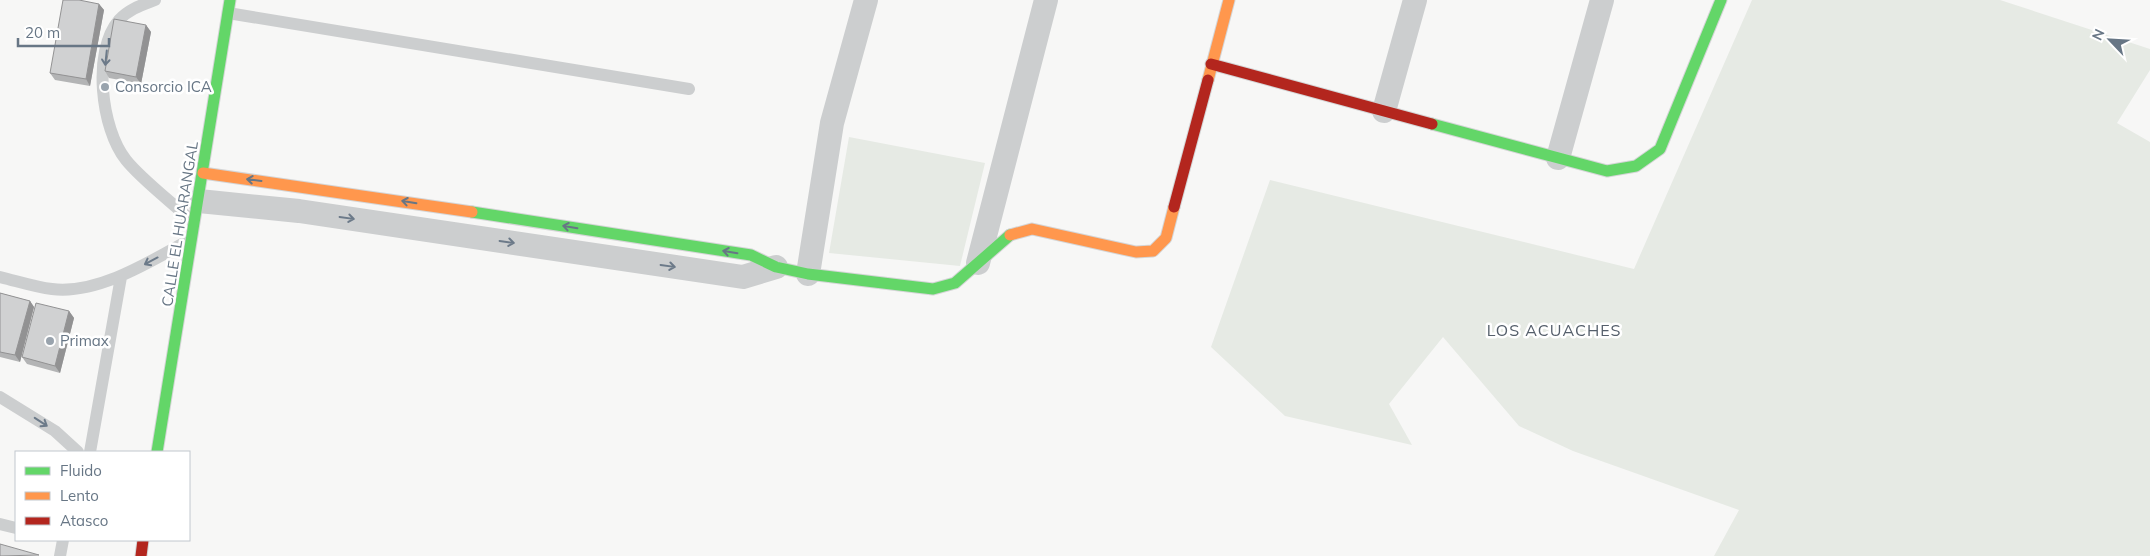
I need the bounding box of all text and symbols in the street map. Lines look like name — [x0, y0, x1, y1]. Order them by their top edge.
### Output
scale bar — [18, 15, 109, 47]
north arrow — [2085, 15, 2135, 65]
text: 20 m — [25, 23, 60, 42]
text: N — [2088, 26, 2109, 43]
one-way arrow — [101, 50, 110, 66]
place label: Consorcio ICA — [115, 77, 212, 96]
marker: Consorcio ICA — [99, 81, 111, 93]
street label: CALLE EL HUARANGAL — [157, 140, 202, 308]
one-way arrow — [247, 175, 263, 185]
one-way arrow — [401, 197, 417, 207]
one-way arrow — [338, 214, 354, 224]
one-way arrow — [562, 222, 578, 232]
one-way arrow — [499, 238, 515, 248]
one-way arrow — [723, 246, 739, 256]
one-way arrow — [143, 256, 158, 266]
one-way arrow — [660, 262, 676, 272]
district label: LOS ACUACHES — [1487, 320, 1621, 340]
place label: Primax — [60, 331, 109, 350]
marker: Primax — [44, 335, 56, 347]
one-way arrow — [34, 416, 48, 427]
legend — [15, 451, 190, 541]
text: Fluido — [60, 461, 102, 480]
text: Lento — [60, 486, 99, 505]
text: Atasco — [60, 511, 108, 530]

